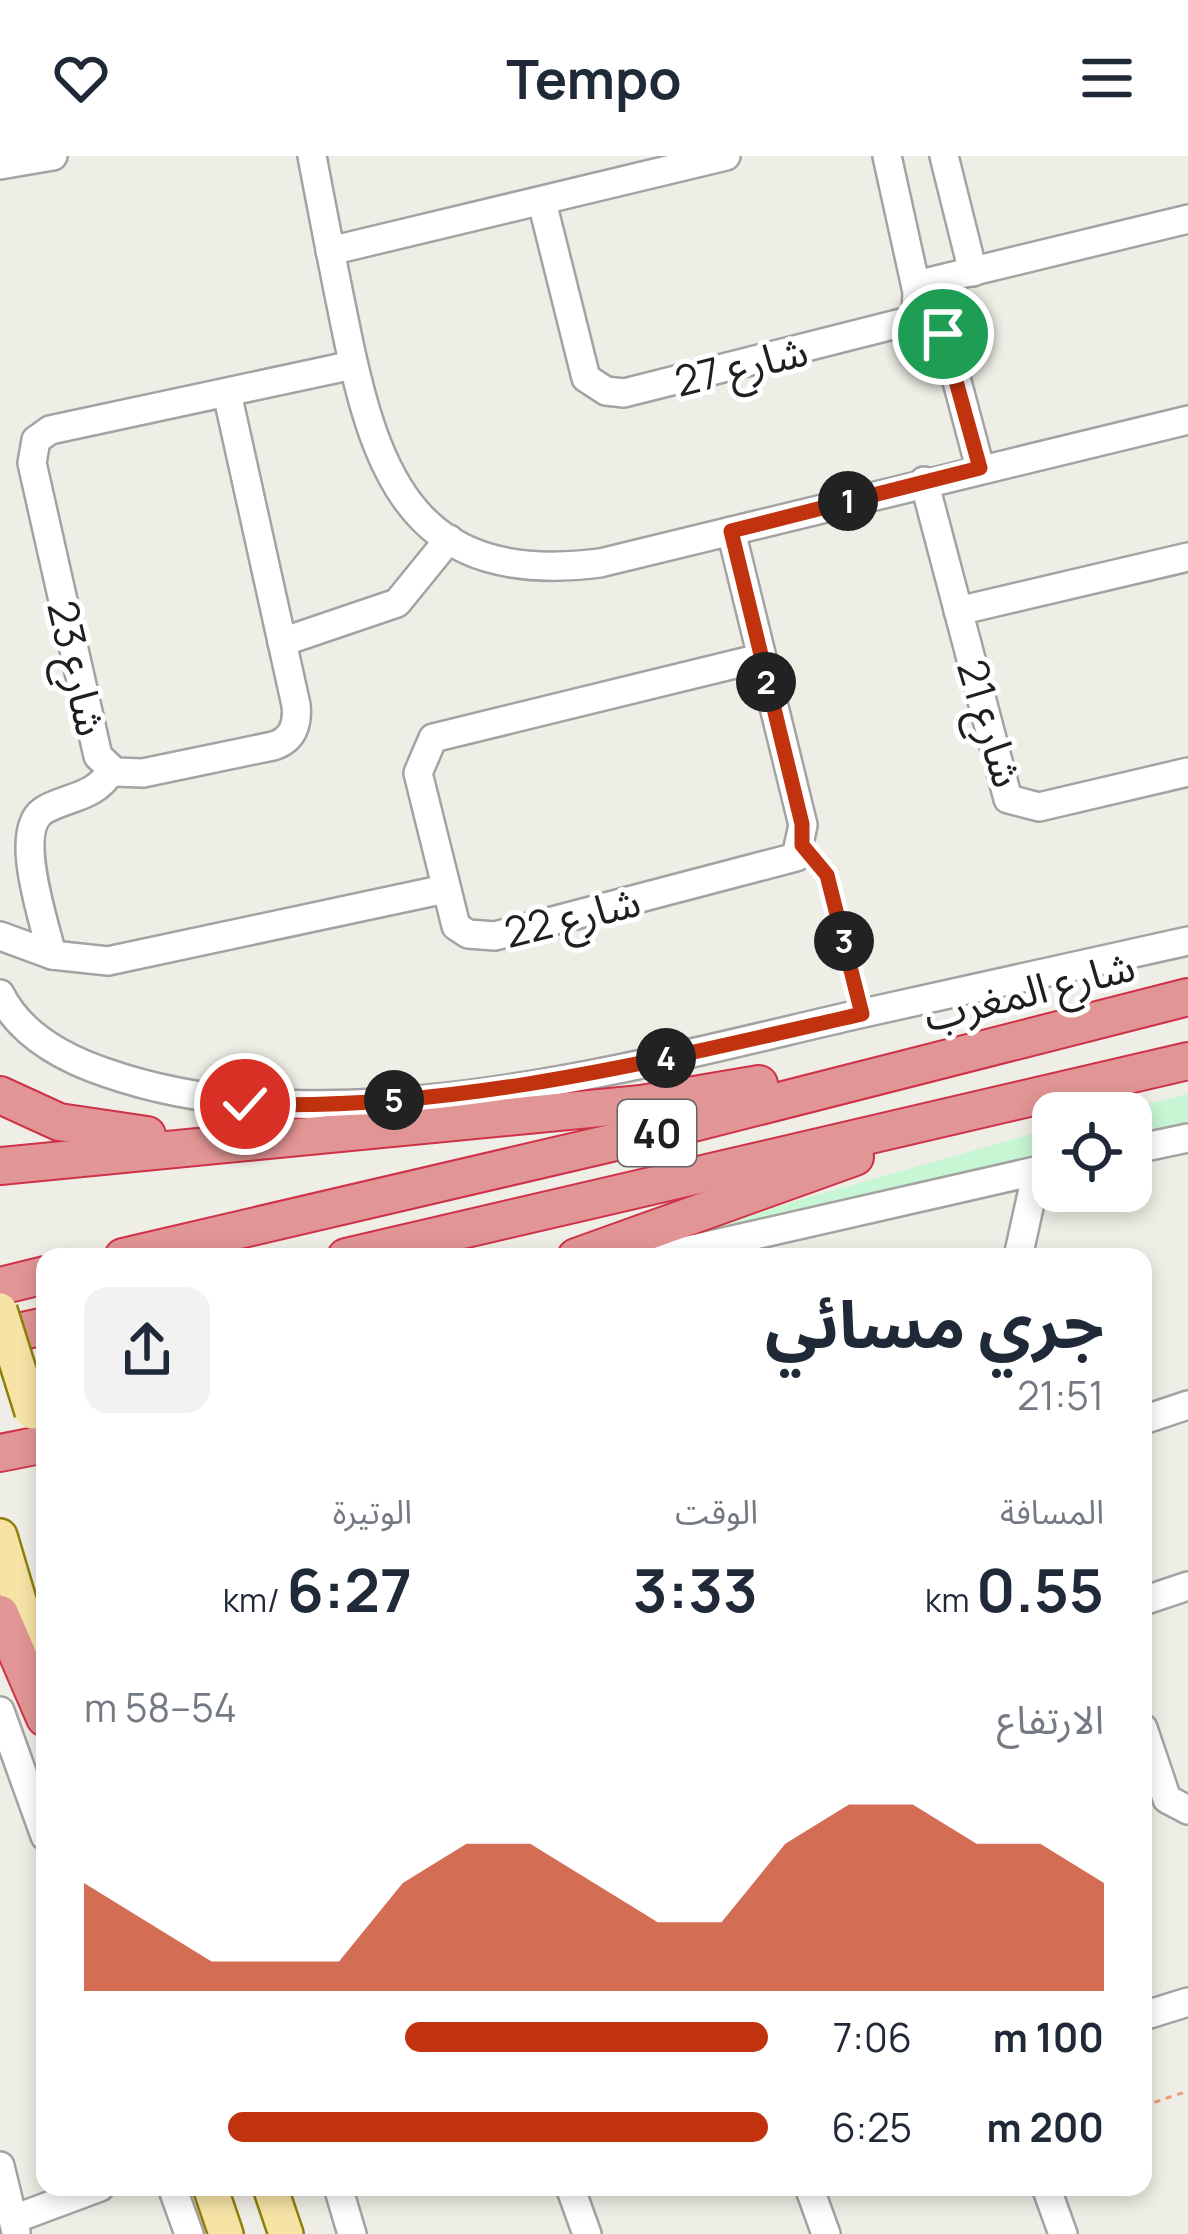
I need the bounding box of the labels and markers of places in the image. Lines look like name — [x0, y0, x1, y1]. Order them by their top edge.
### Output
pin — [892, 283, 994, 385]
pin: 1 — [818, 471, 878, 531]
pin: 2 — [736, 652, 796, 712]
pin: 3 — [814, 911, 874, 971]
pin: 4 — [636, 1028, 696, 1088]
pin — [194, 1053, 296, 1155]
pin: 5 — [364, 1070, 424, 1130]

